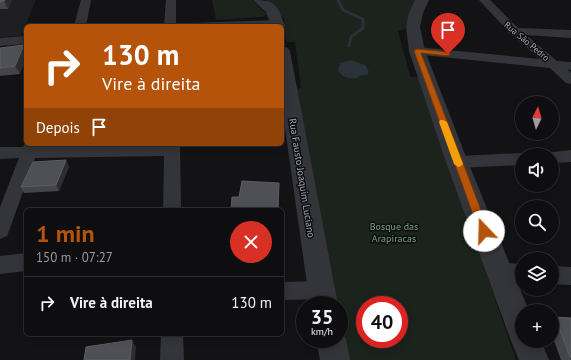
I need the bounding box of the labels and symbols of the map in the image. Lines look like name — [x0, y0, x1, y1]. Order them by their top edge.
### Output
pin — [431, 13, 465, 54]
street label: Rua São Pedro — [502, 19, 552, 63]
north arrow — [515, 96, 559, 140]
street label: Rua Fausto Joaquim Luciano — [286, 117, 318, 239]
position arrow — [463, 210, 505, 252]
park label: Bosque das Arapiracas — [370, 220, 418, 245]
speed limit sign: 40 — [356, 296, 408, 348]

